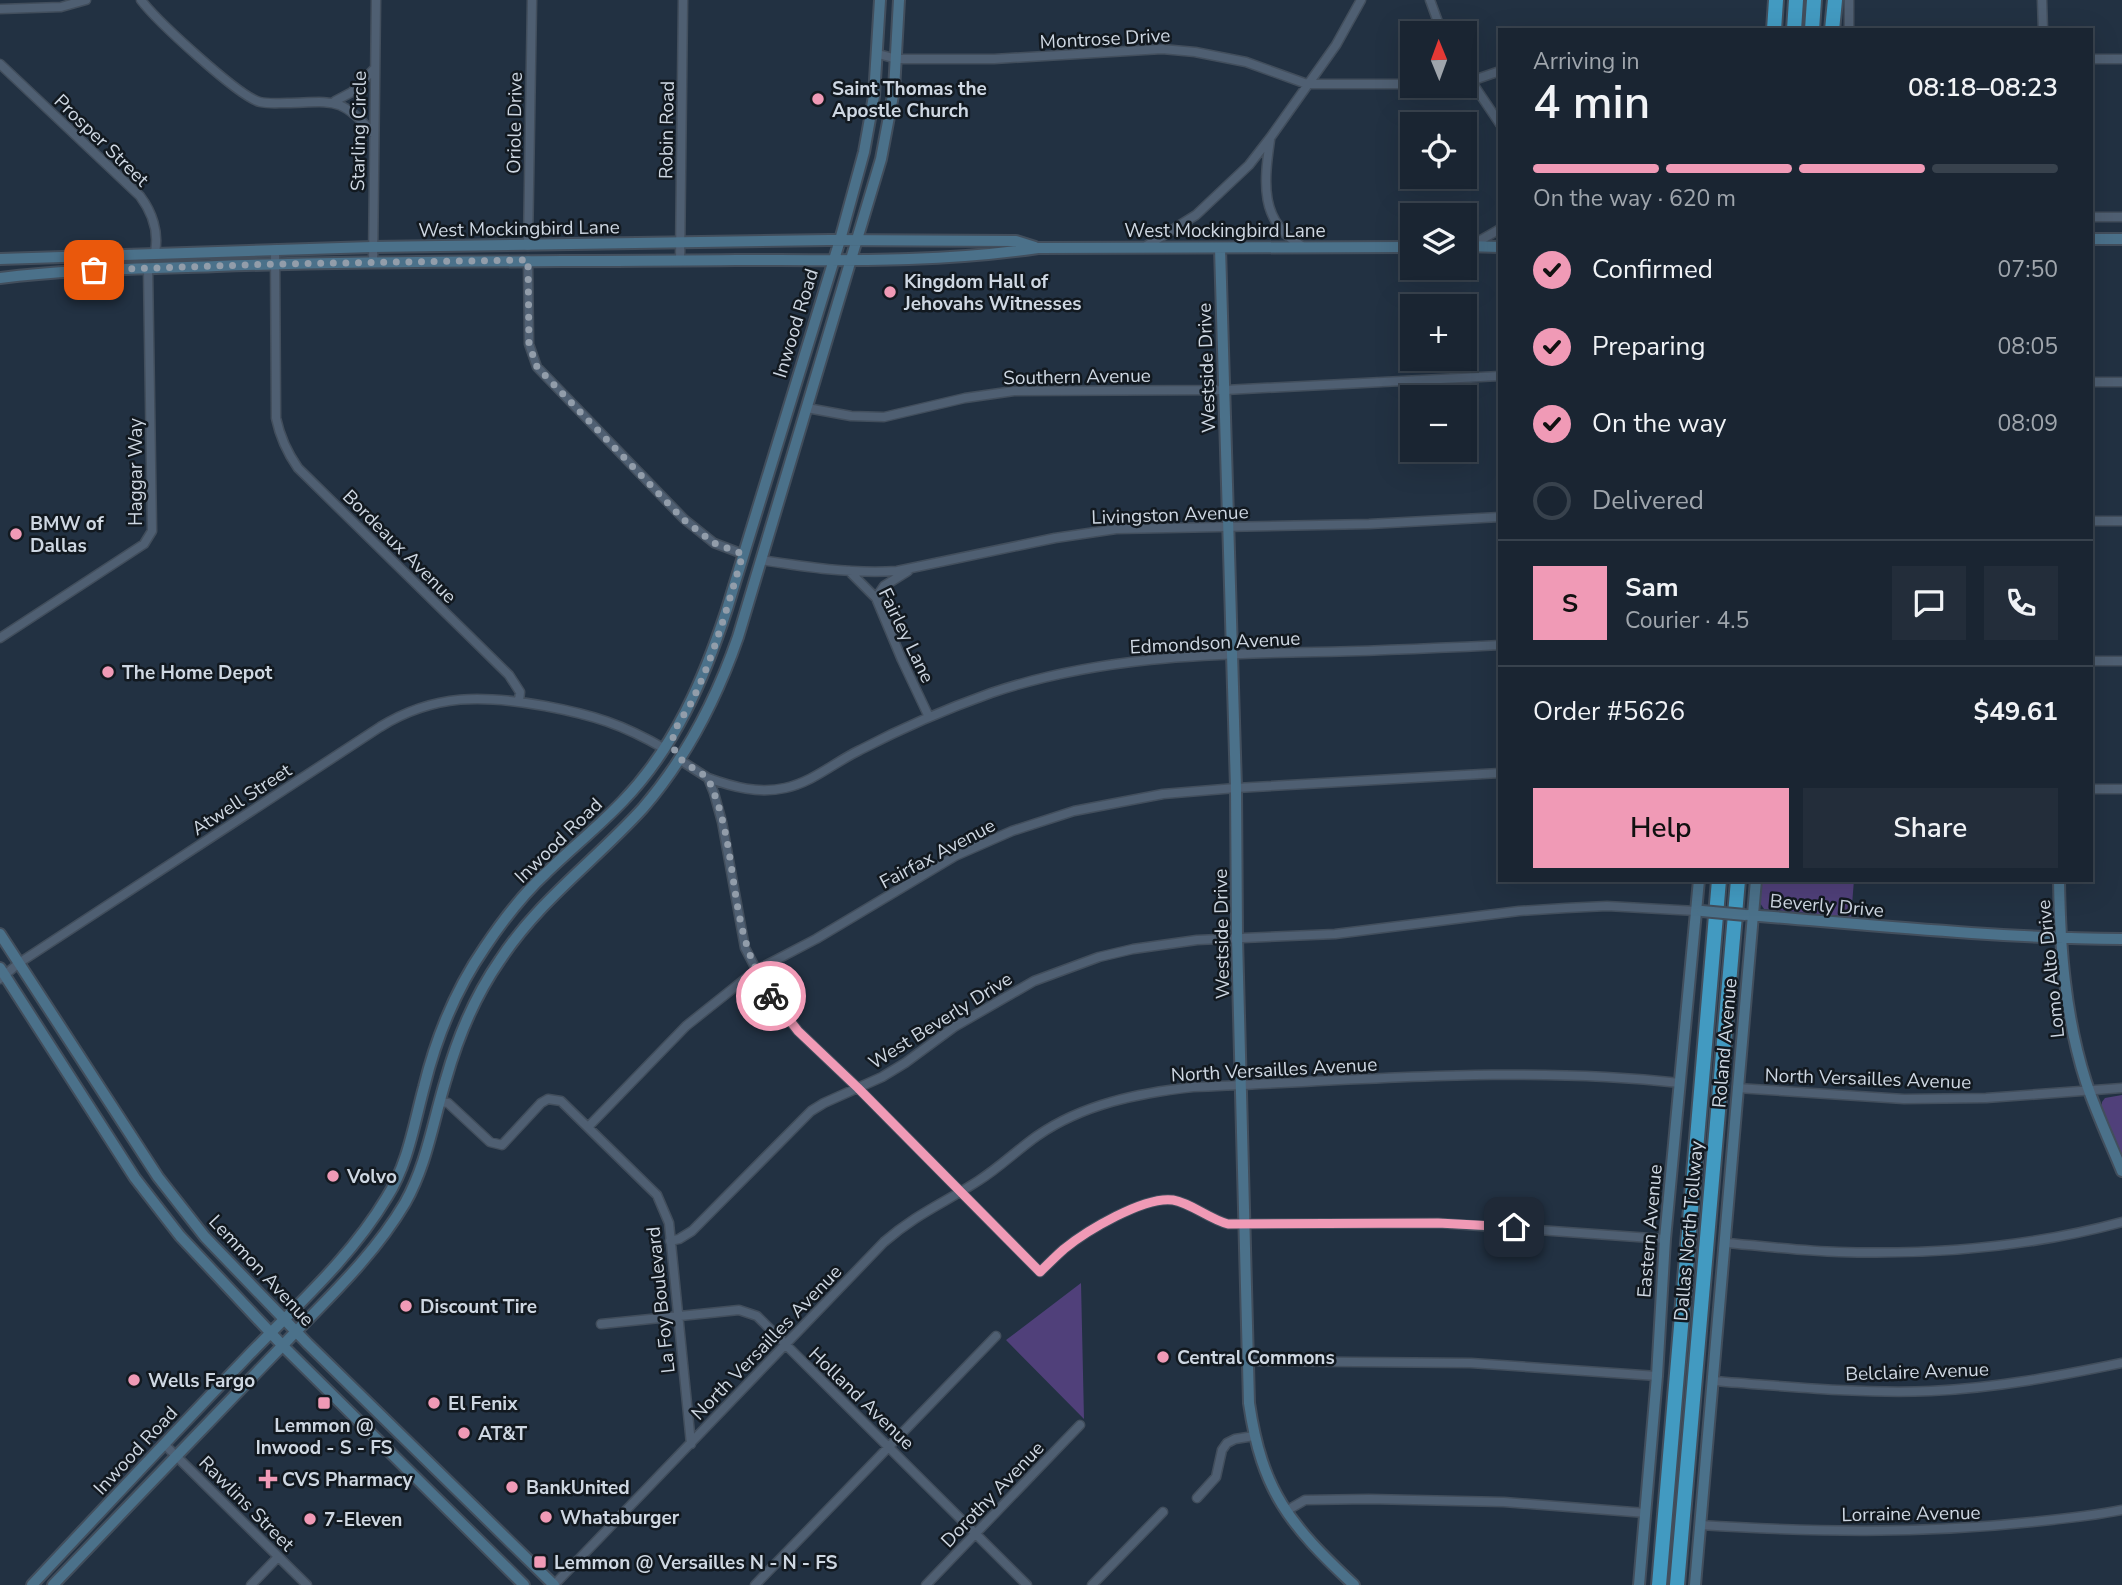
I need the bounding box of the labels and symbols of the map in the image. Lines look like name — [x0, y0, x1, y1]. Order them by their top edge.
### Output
north arrow — [1400, 21, 1477, 98]
street label: Montrose Drive — [1039, 23, 1171, 55]
street label: Starling Circle — [345, 71, 373, 191]
street label: Oriole Drive — [501, 72, 529, 174]
place label: Saint Thomas the Apostle Church — [832, 76, 987, 124]
street label: Robin Road — [653, 81, 681, 179]
street label: Prosper Street — [48, 89, 155, 193]
marker: Saint Thomas the Apostle Church — [810, 91, 826, 107]
street label: West Mockingbird Lane — [418, 214, 620, 244]
street label: West Mockingbird Lane — [1124, 218, 1326, 244]
pin — [64, 240, 124, 300]
street label: Inwood Road — [767, 266, 825, 381]
place label: Kingdom Hall of Jehovahs Witnesses — [903, 269, 1081, 317]
marker: Kingdom Hall of Jehovahs Witnesses — [882, 284, 898, 300]
street label: Westside Drive — [1192, 302, 1222, 434]
street label: Southern Avenue — [1003, 363, 1151, 391]
street label: Haggar Way — [123, 418, 149, 526]
street label: Bordeaux Avenue — [337, 484, 462, 609]
street label: Livingston Avenue — [1091, 499, 1249, 531]
place label: BMW of Dallas — [30, 511, 105, 559]
marker: BMW of Dallas — [8, 526, 24, 542]
street label: Fairley Lane — [872, 584, 940, 687]
street label: Edmondson Avenue — [1129, 626, 1301, 660]
place label: The Home Depot — [122, 660, 273, 686]
marker: The Home Depot — [100, 664, 116, 680]
street label: Atwell Street — [187, 758, 297, 842]
street label: Inwood Road — [509, 792, 608, 889]
street label: Fairfax Avenue — [875, 812, 1000, 895]
street label: Westside Drive — [1208, 869, 1236, 999]
street label: Beverly Drive — [1769, 888, 1885, 924]
street label: Lomo Alto Drive — [2031, 898, 2071, 1039]
courier — [736, 961, 806, 1031]
street label: West Beverly Drive — [864, 966, 1017, 1076]
street label: Roland Avenue — [1706, 977, 1744, 1109]
street label: North Versailles Avenue — [1170, 1052, 1378, 1088]
street label: North Versailles Avenue — [1764, 1062, 1972, 1096]
street label: Dallas North Tollway — [1668, 1140, 1710, 1322]
street label: Eastern Avenue — [1631, 1163, 1669, 1299]
place label: Volvo — [346, 1164, 397, 1190]
marker: Volvo — [325, 1168, 341, 1184]
pin — [1484, 1197, 1544, 1257]
street label: Lemmon Avenue — [203, 1209, 320, 1332]
street label: La Foy Boulevard — [640, 1225, 682, 1375]
street label: North Versailles Avenue — [686, 1259, 848, 1426]
place label: Discount Tire — [420, 1294, 537, 1320]
marker: Discount Tire — [398, 1298, 414, 1314]
street label: Holland Avenue — [803, 1342, 920, 1456]
place label: Central Commons — [1177, 1345, 1335, 1371]
marker: Central Commons — [1155, 1349, 1171, 1365]
street label: Belclaire Avenue — [1845, 1356, 1989, 1387]
place label: Wells Fargo — [148, 1368, 255, 1394]
marker: Wells Fargo — [126, 1372, 142, 1388]
place label: El Fenix — [448, 1391, 518, 1417]
marker: Lemmon @ Inwood - S - FS — [316, 1395, 332, 1411]
marker: El Fenix — [426, 1395, 442, 1411]
street label: Inwood Road — [88, 1401, 184, 1501]
place label: Lemmon @ Inwood - S - FS — [256, 1413, 392, 1461]
place label: AT&T — [478, 1421, 527, 1447]
marker: AT&T — [456, 1425, 472, 1441]
street label: Dorothy Avenue — [935, 1436, 1050, 1554]
street label: Rawlins Street — [193, 1450, 300, 1557]
place label: CVS Pharmacy — [282, 1467, 413, 1493]
marker: CVS Pharmacy — [260, 1471, 276, 1487]
place label: BankUnited — [526, 1475, 630, 1501]
marker: BankUnited — [504, 1479, 520, 1495]
street label: Lorraine Avenue — [1841, 1500, 1981, 1528]
place label: Whataburger — [560, 1505, 680, 1531]
place label: 7-Eleven — [324, 1507, 402, 1533]
marker: Whataburger — [538, 1509, 554, 1525]
marker: 7-Eleven — [302, 1511, 318, 1527]
place label: Lemmon @ Versailles N - N - FS — [554, 1550, 838, 1576]
marker: Lemmon @ Versailles N - N - FS — [532, 1554, 548, 1570]

